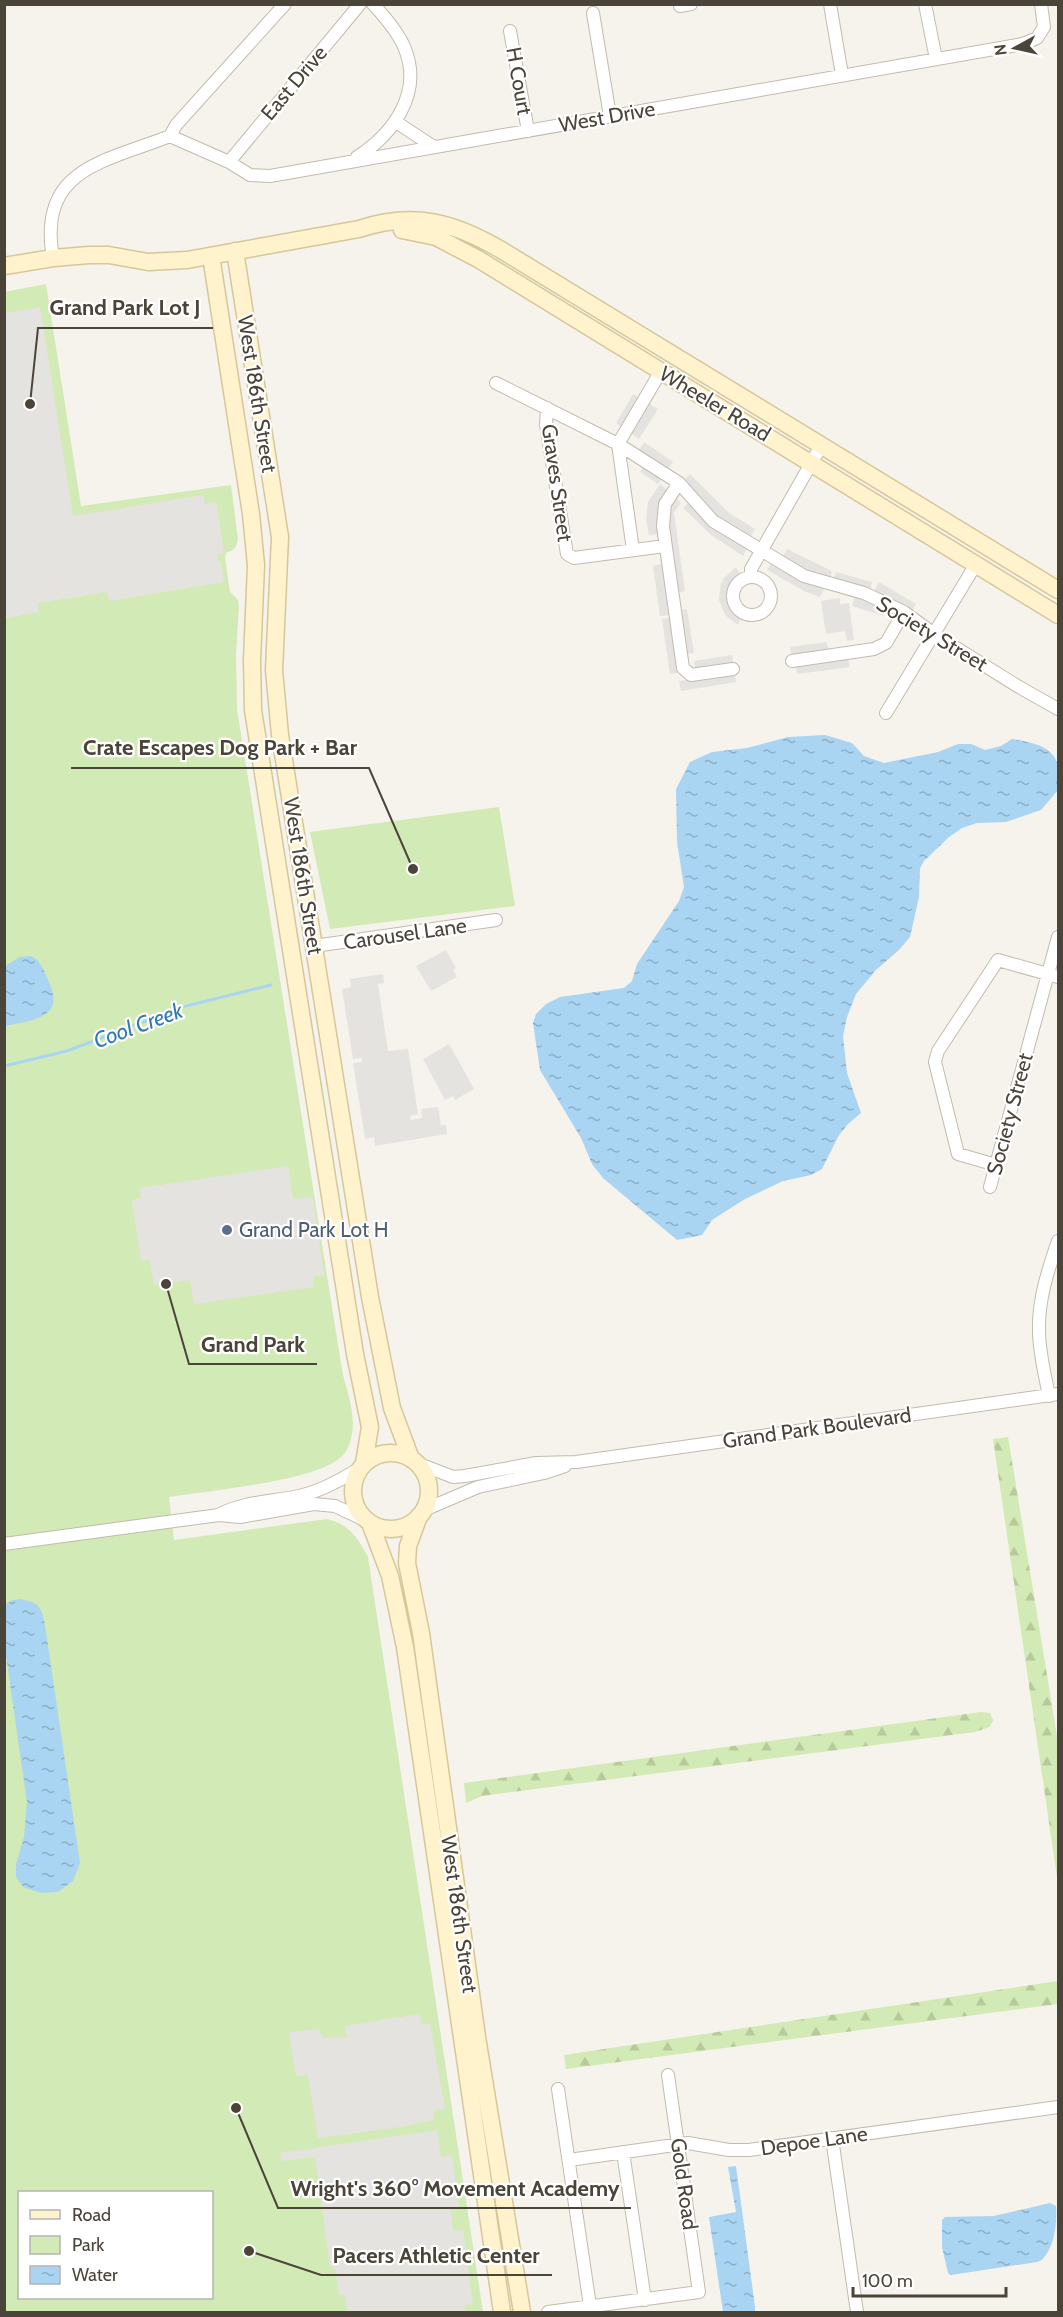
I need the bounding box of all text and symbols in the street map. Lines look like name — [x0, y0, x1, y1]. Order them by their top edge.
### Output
north arrow — [985, 18, 1045, 78]
street label: East Drive — [255, 40, 332, 125]
text: N — [990, 43, 1011, 57]
street label: H Court — [501, 45, 538, 117]
street label: West Drive — [557, 96, 657, 137]
callout: Grand Park Lot J — [38, 288, 213, 328]
text: Grand Park Lot J — [50, 294, 200, 321]
street label: West 186th Street — [233, 313, 282, 474]
street label: Wheeler Road — [655, 361, 775, 447]
street label: Graves Street — [537, 423, 578, 543]
street label: Society Street — [872, 591, 992, 676]
callout: Crate Escapes Dog Park + Bar — [71, 728, 369, 768]
text: Crate Escapes Dog Park + Bar — [83, 734, 358, 761]
street label: West 186th Street — [279, 795, 328, 956]
street label: Carousel Lane — [342, 912, 468, 955]
water label: Cool Creek — [90, 997, 187, 1054]
street label: Society Street — [981, 1050, 1038, 1177]
place label: Grand Park Lot H — [239, 1217, 389, 1242]
marker: Grand Park Lot H — [220, 1223, 234, 1237]
callout: Grand Park — [189, 1324, 317, 1364]
text: Grand Park — [201, 1331, 305, 1358]
street label: Grand Park Boulevard — [721, 1402, 913, 1453]
street label: West 186th Street — [436, 1833, 483, 1994]
street label: Depoe Lane — [759, 2121, 869, 2160]
street label: Gold Road — [666, 2136, 703, 2231]
callout: Wright's 360° Movement Academy — [278, 2168, 631, 2208]
text: Wright's 360° Movement Academy — [290, 2175, 620, 2202]
legend — [18, 2191, 213, 2299]
text: Road — [72, 2204, 111, 2226]
text: Park — [72, 2234, 105, 2256]
callout: Pacers Athletic Center — [321, 2235, 552, 2275]
text: Pacers Athletic Center — [333, 2242, 540, 2269]
scale bar — [853, 2260, 1006, 2298]
text: Water — [72, 2264, 118, 2286]
text: 100 m — [862, 2270, 913, 2292]

